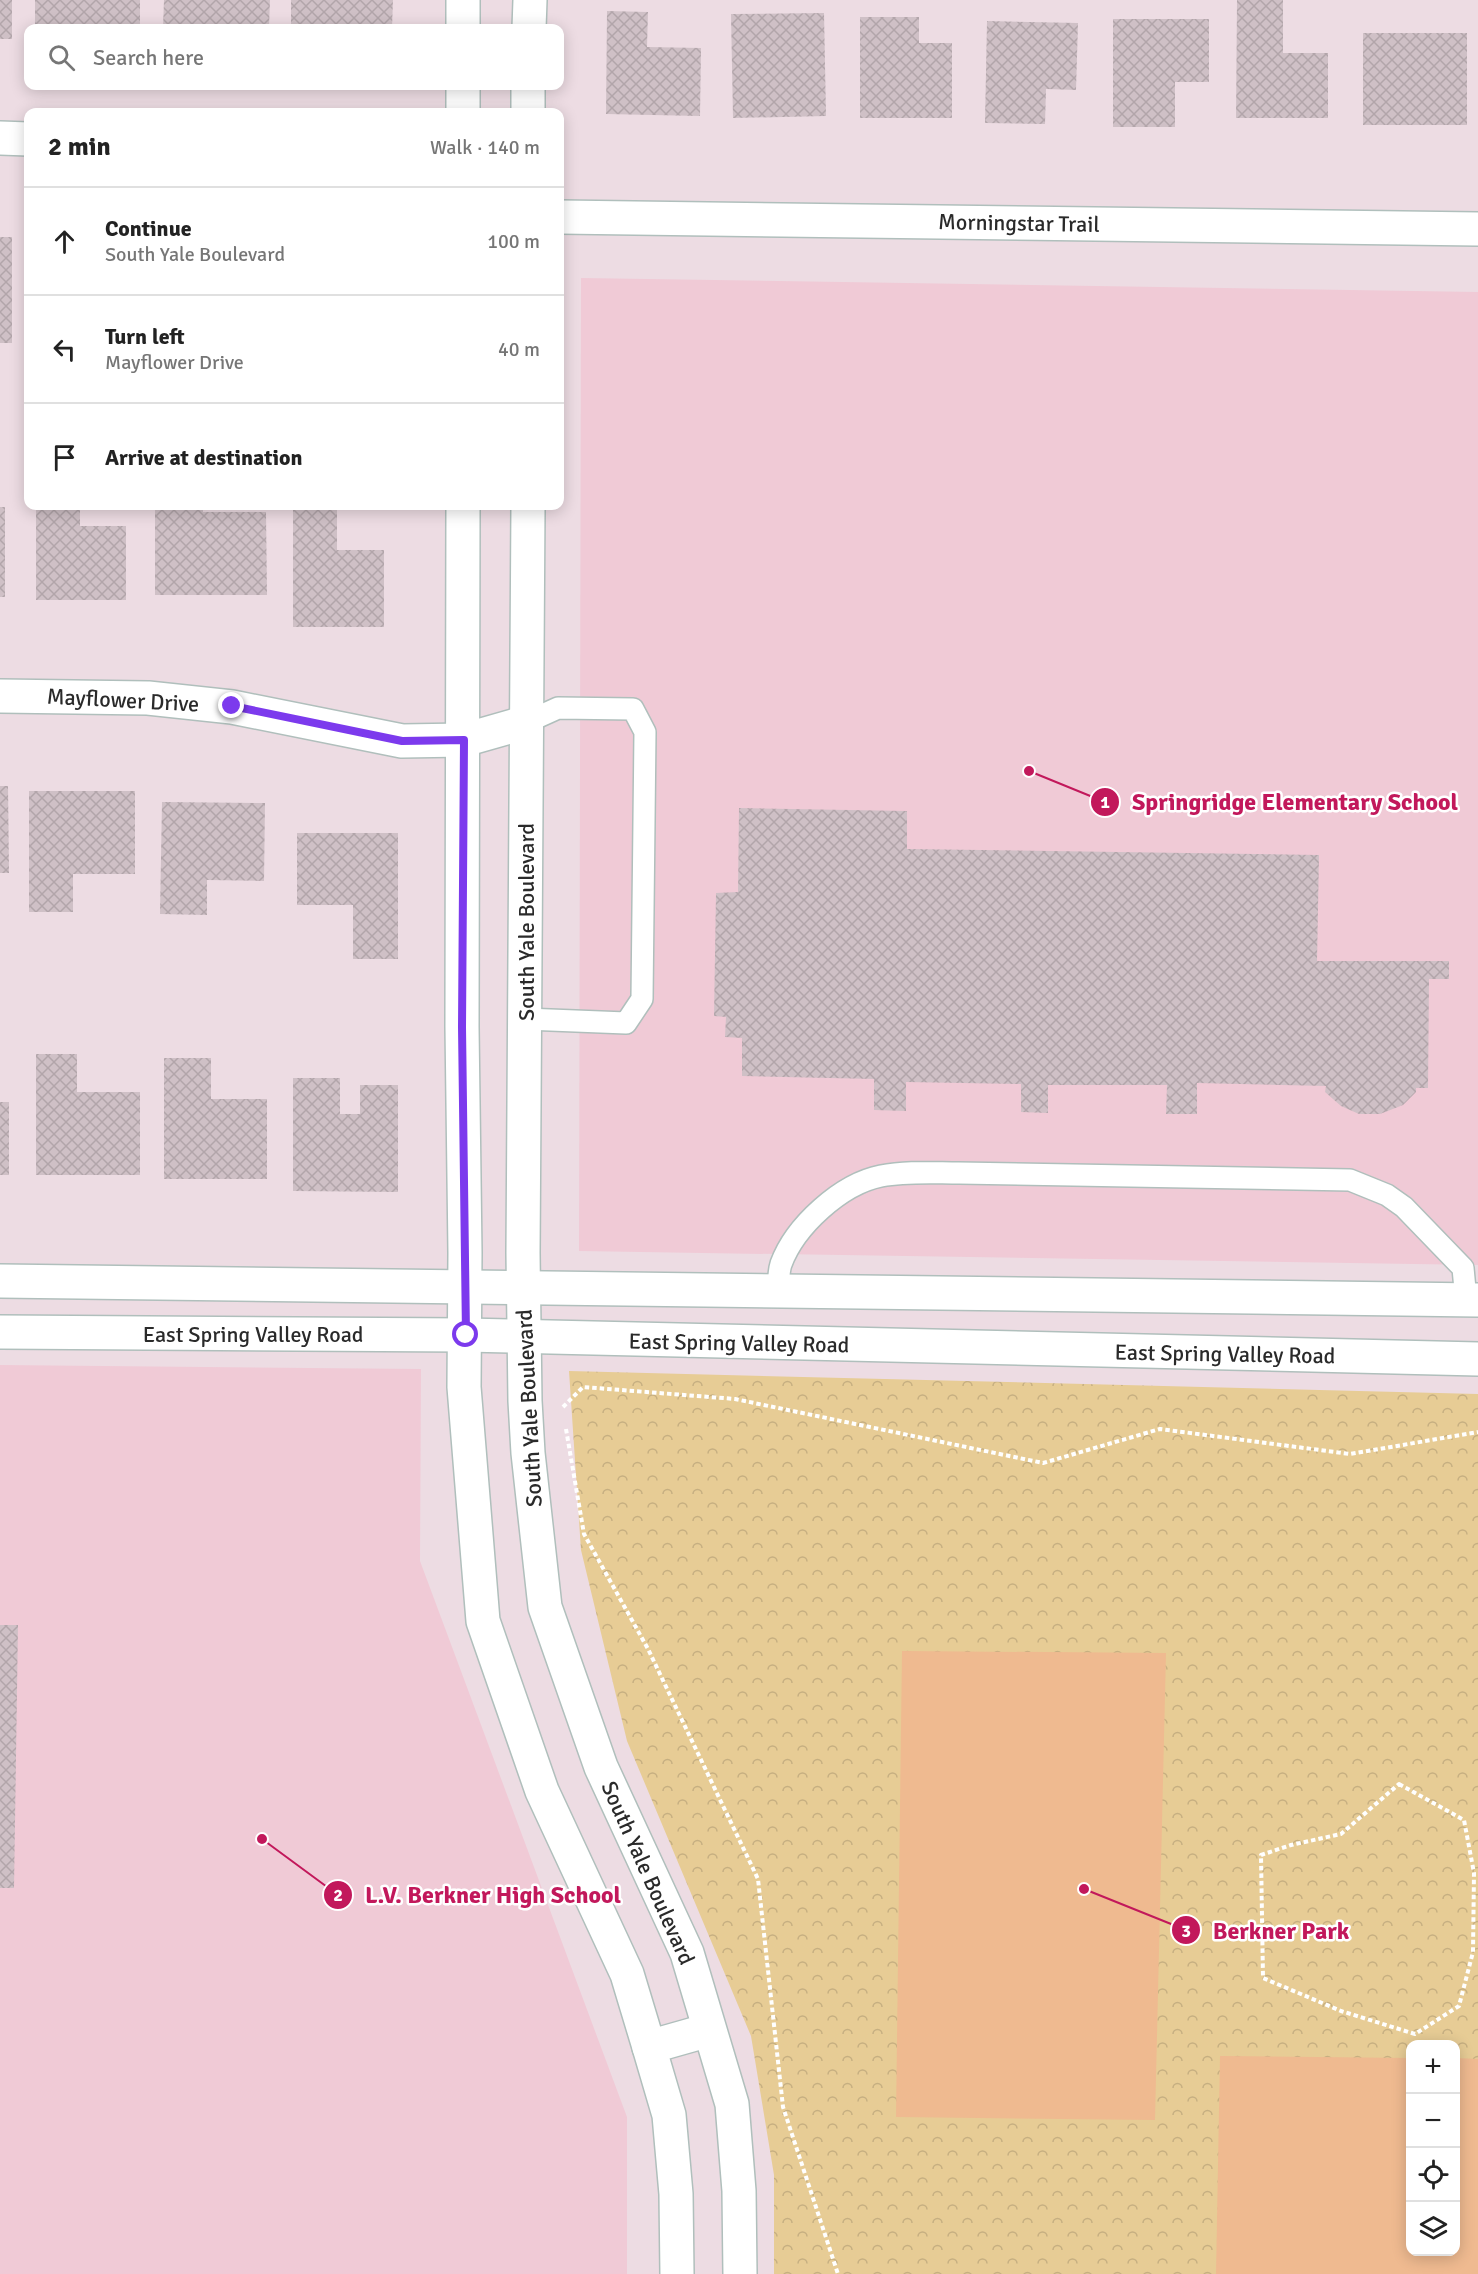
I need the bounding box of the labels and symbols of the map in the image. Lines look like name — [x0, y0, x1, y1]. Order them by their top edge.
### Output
street label: Morningstar Trail — [938, 208, 1100, 238]
street label: Mayflower Drive — [46, 683, 200, 717]
route end — [218, 692, 244, 718]
callout: Springridge Elementary School — [1090, 781, 1470, 823]
text: Springridge Elementary School — [1132, 787, 1459, 817]
text: 1 — [1100, 791, 1110, 813]
street label: South Yale Boulevard — [513, 823, 540, 1021]
street label: South Yale Boulevard — [510, 1308, 548, 1508]
street label: East Spring Valley Road — [143, 1321, 363, 1348]
route start — [452, 1321, 478, 1347]
street label: East Spring Valley Road — [628, 1328, 850, 1358]
street label: East Spring Valley Road — [1114, 1339, 1336, 1369]
street label: South Yale Boulevard — [595, 1777, 701, 1969]
callout: L.V. Berkner High School — [323, 1874, 633, 1916]
text: L.V. Berkner High School — [365, 1880, 621, 1910]
text: 2 — [333, 1884, 343, 1906]
callout: Berkner Park — [1171, 1909, 1361, 1951]
text: Berkner Park — [1213, 1916, 1350, 1946]
text: 3 — [1181, 1920, 1191, 1942]

